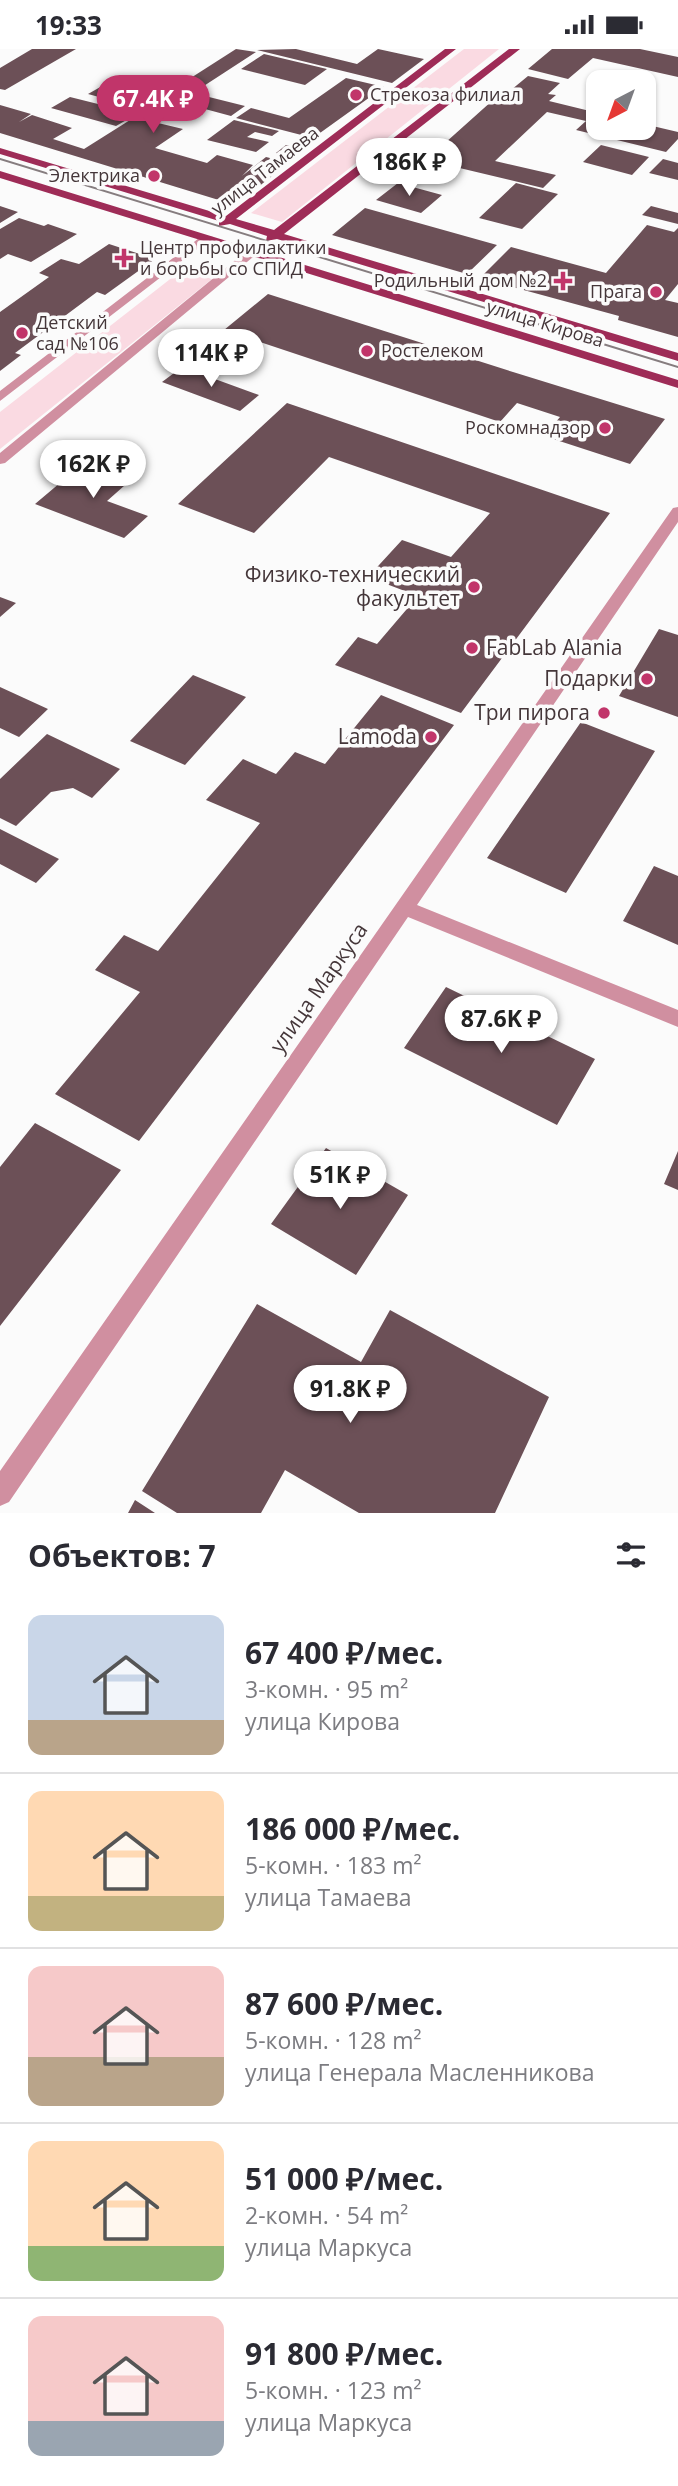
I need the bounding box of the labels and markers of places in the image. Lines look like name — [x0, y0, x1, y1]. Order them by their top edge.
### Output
pin: 67.4K ₽ — [88, 76, 218, 135]
place label: Стрекоза филиал — [370, 82, 521, 106]
marker: Стрекоза филиал — [348, 87, 364, 103]
pin: 186K ₽ — [352, 139, 466, 198]
place label: Электрика — [49, 163, 140, 187]
marker: Электрика — [146, 168, 162, 184]
place label: Центр профилактики и борьбы со СПИД — [140, 235, 327, 280]
marker: Центр профилактики и борьбы со СПИД — [114, 248, 134, 268]
place label: Родильный дом №2 — [374, 268, 547, 292]
marker: Родильный дом №2 — [553, 271, 573, 291]
place label: Прага — [590, 279, 642, 303]
marker: Прага — [648, 284, 664, 300]
place label: Детский сад №106 — [36, 310, 119, 355]
marker: Детский сад №106 — [14, 325, 30, 341]
pin: 114K ₽ — [154, 329, 268, 389]
place label: Ростелеком — [381, 338, 484, 362]
marker: Ростелеком — [359, 343, 375, 359]
place label: Роскомнадзор — [465, 415, 591, 439]
marker: Роскомнадзор — [597, 420, 613, 436]
pin: 162K ₽ — [36, 441, 150, 500]
place label: Физико-технический факультет — [245, 560, 460, 612]
marker: Физико-технический факультет — [466, 579, 482, 595]
place label: FabLab Alania — [486, 633, 622, 661]
marker: FabLab Alania — [464, 640, 480, 656]
place label: Подарки — [544, 664, 633, 692]
marker: Подарки — [639, 671, 655, 687]
place label: Три пирога — [474, 698, 590, 726]
marker: Три пирога — [596, 705, 612, 721]
place label: Lamoda — [338, 722, 417, 750]
marker: Lamoda — [423, 729, 439, 745]
pin: 87.6K ₽ — [436, 995, 566, 1055]
pin: 51K ₽ — [291, 1151, 389, 1211]
pin: 91.8K ₽ — [285, 1365, 415, 1425]

